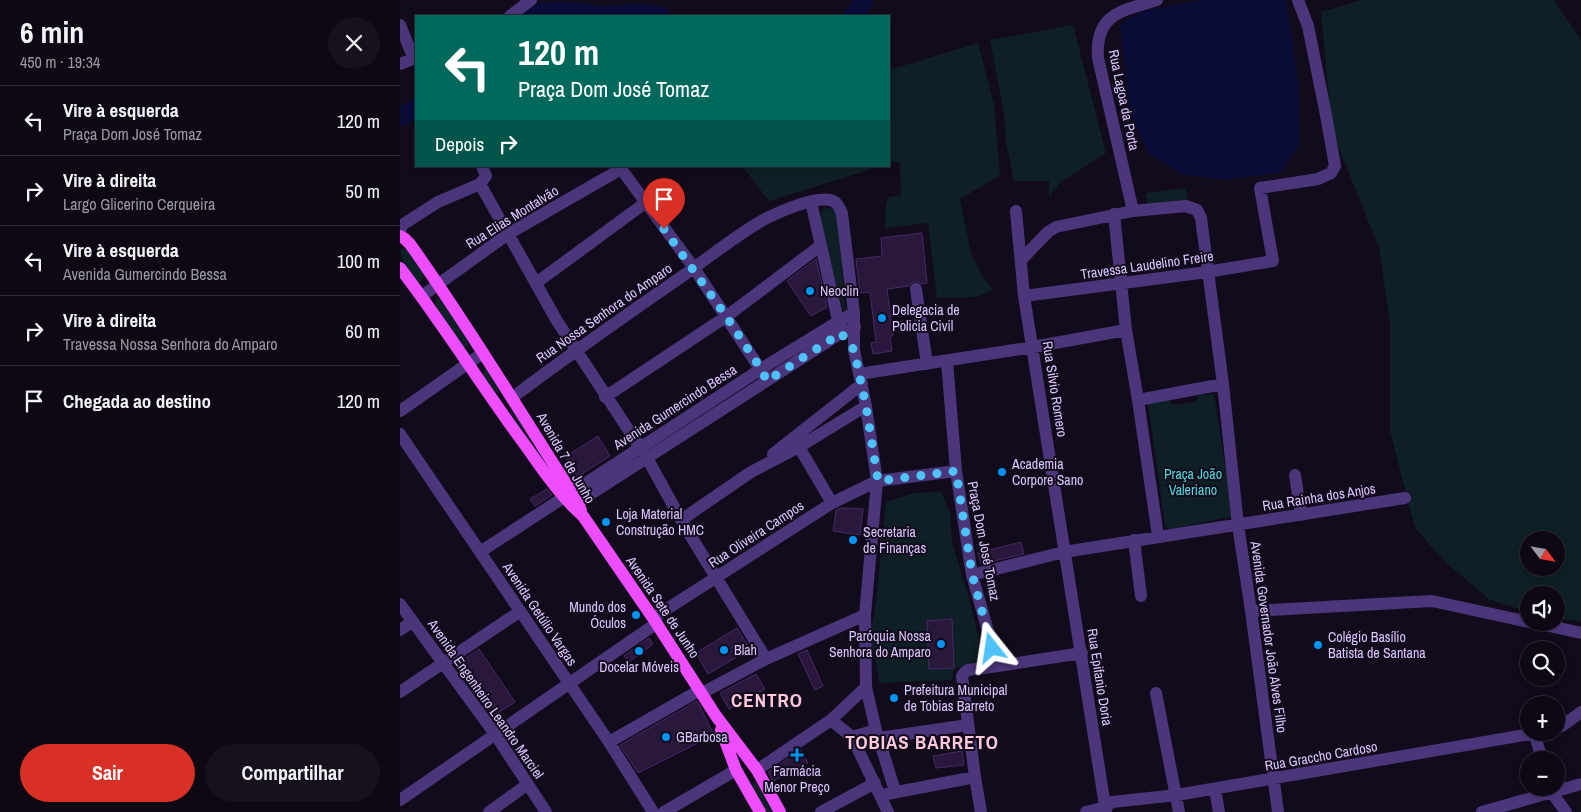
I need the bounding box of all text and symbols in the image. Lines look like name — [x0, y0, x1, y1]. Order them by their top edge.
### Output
text: 6 min — [20, 12, 84, 52]
button: close — [328, 17, 380, 69]
text: 120 m — [518, 29, 599, 76]
icon: left — [435, 35, 500, 100]
street label: Rua Lagoa da Porta — [1105, 48, 1144, 153]
text: 450 m · 19:34 — [20, 51, 100, 73]
text: Praça Dom José Tomaz — [518, 74, 709, 104]
text: Vire à esquerda — [63, 97, 179, 123]
icon: left — [20, 107, 48, 135]
text: 120 m — [337, 108, 380, 134]
text: Praça Dom José Tomaz — [63, 123, 202, 145]
icon: right — [494, 130, 522, 158]
text: Depois — [435, 131, 484, 157]
text: Vire à direita — [63, 167, 156, 193]
icon: right — [20, 177, 48, 205]
text: 50 m — [345, 178, 380, 204]
pin — [643, 178, 685, 229]
street label: Rua Elias Montalvão — [462, 181, 562, 253]
icon: arrive — [650, 185, 678, 213]
text: Largo Glicerino Cerqueira — [63, 193, 215, 215]
text: Vire à esquerda — [63, 237, 179, 263]
icon: left — [20, 247, 48, 275]
street label: Travessa Laudelino Freire — [1079, 247, 1215, 283]
text: 100 m — [337, 248, 380, 274]
street label: Rua Nossa Senhora do Amparo — [532, 259, 676, 367]
text: Avenida Gumercindo Bessa — [63, 263, 227, 285]
place label: Neoclin — [820, 282, 859, 300]
marker: Neoclin — [804, 285, 816, 297]
place label: Delegacia de Policia Civil — [892, 301, 960, 335]
text: Vire à direita — [63, 307, 156, 333]
marker: Delegacia de Policia Civil — [876, 312, 888, 324]
icon: right — [20, 317, 48, 345]
text: 60 m — [345, 318, 380, 344]
text: Travessa Nossa Senhora do Amparo — [63, 333, 278, 355]
street label: Rua Silvio Romero — [1039, 340, 1071, 438]
street label: Avenida Gumercindo Bessa — [609, 360, 741, 454]
icon: arrive — [20, 387, 48, 415]
text: Chegada ao destino — [63, 388, 211, 414]
text: 120 m — [337, 388, 380, 414]
street label: Avenida 7 de Junho — [532, 408, 599, 507]
place label: Academia Corpore Sano — [1011, 455, 1083, 489]
park label: Praça João Valeriano — [1164, 465, 1222, 499]
marker: Academia Corpore Sano — [996, 466, 1008, 478]
street label: Rua Rainha dos Anjos — [1261, 479, 1377, 515]
street label: Praça Dom José Tomaz — [964, 480, 1004, 603]
street label: Rua Oliveira Campos — [705, 496, 807, 572]
place label: Loja Material Construção HMC — [616, 505, 704, 539]
marker: Loja Material Construção HMC — [600, 516, 612, 528]
place label: Secretaria de Finanças — [863, 523, 926, 557]
north arrow — [1520, 531, 1565, 576]
map controls — [1520, 531, 1565, 796]
marker: Secretaria de Finanças — [847, 534, 859, 546]
street label: Avenida Governador João Alves Filho — [1247, 539, 1291, 734]
street label: Avenida Sete de Junho — [622, 552, 704, 661]
street label: Avenida Getúlio Vargas — [498, 558, 581, 669]
button: sound — [1520, 586, 1565, 631]
place label: Mundo dos Óculos — [569, 598, 626, 632]
marker: Mundo dos Óculos — [630, 609, 642, 621]
street label: Avenida Engenheiro Leandro Marciel — [423, 615, 548, 782]
position arrow — [965, 621, 1017, 673]
place label: Paróquia Nossa Senhora do Amparo — [829, 627, 932, 661]
street label: Rua Epifanio Doria — [1083, 627, 1117, 728]
place label: Colégio Basílio Batista de Santana — [1328, 628, 1426, 662]
marker: Paróquia Nossa Senhora do Amparo — [935, 638, 947, 650]
marker: Colégio Basílio Batista de Santana — [1312, 639, 1324, 651]
place label: Blah — [734, 641, 757, 659]
button: search — [1520, 641, 1565, 686]
marker: Blah — [718, 644, 730, 656]
marker: Docelar Móveis — [633, 645, 645, 657]
place label: Docelar Móveis — [599, 658, 679, 676]
place label: Prefeitura Municipal de Tobias Barreto — [904, 681, 1007, 715]
district label: CENTRO — [731, 687, 803, 713]
marker: Prefeitura Municipal de Tobias Barreto — [888, 692, 900, 704]
button: + — [1520, 696, 1565, 741]
place label: GBarbosa — [676, 728, 728, 746]
district label: TOBIAS BARRETO — [845, 729, 999, 755]
marker: GBarbosa — [660, 731, 672, 743]
street label: Rua Graccho Cardoso — [1263, 737, 1379, 775]
button: Sair — [20, 744, 195, 802]
button: Compartilhar — [205, 744, 380, 802]
marker: Farmácia Menor Preço — [791, 749, 803, 761]
button: − — [1520, 751, 1565, 796]
place label: Farmácia Menor Preço — [764, 762, 830, 796]

